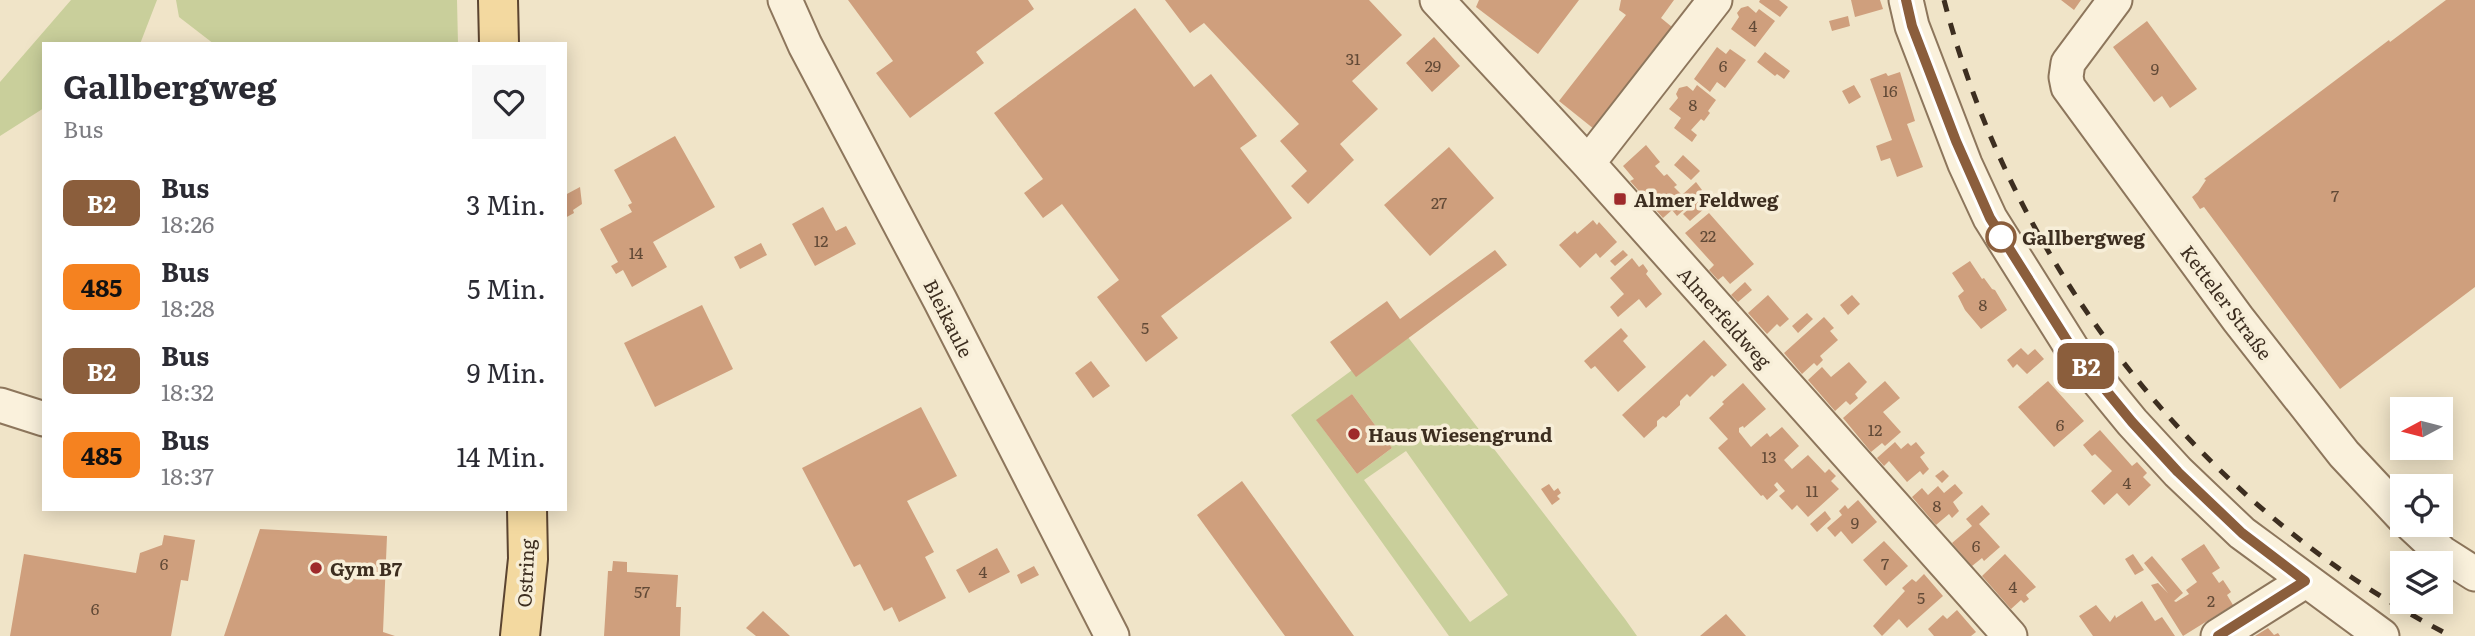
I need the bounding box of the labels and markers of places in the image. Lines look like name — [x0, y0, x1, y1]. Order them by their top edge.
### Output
place label: Almer Feldweg — [1634, 185, 1779, 213]
marker: Almer Feldweg — [1612, 191, 1628, 207]
marker: Gallbergweg — [1986, 222, 2016, 252]
place label: Gallbergweg — [2022, 223, 2145, 251]
place label: Haus Wiesengrund — [1368, 420, 1553, 448]
marker: Haus Wiesengrund — [1346, 426, 1362, 442]
place label: Gym B7 — [330, 554, 403, 582]
marker: Gym B7 — [308, 560, 324, 576]

